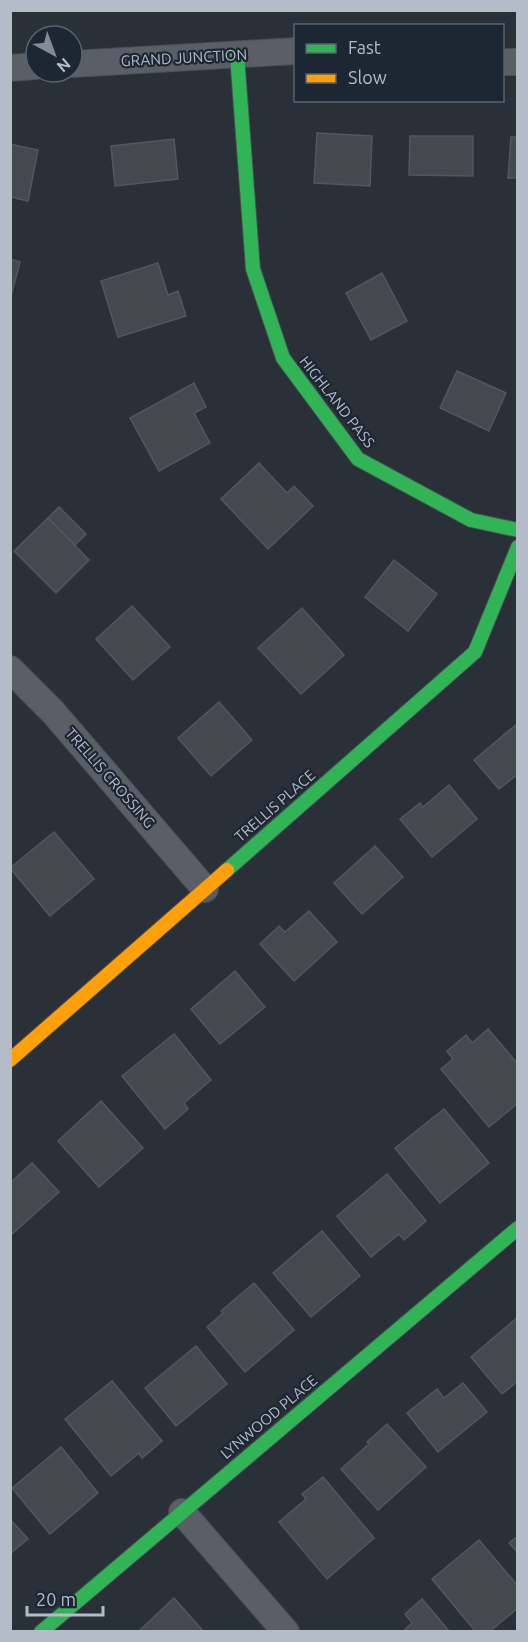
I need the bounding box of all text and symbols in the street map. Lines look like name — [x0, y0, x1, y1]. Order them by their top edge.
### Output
north arrow — [24, 24, 84, 84]
legend — [294, 24, 504, 102]
text: Fast — [348, 37, 381, 57]
street label: GRAND JUNCTION — [120, 46, 248, 69]
text: N — [53, 55, 74, 76]
text: Slow — [348, 67, 387, 87]
street label: HIGHLAND PASS — [296, 353, 378, 451]
street label: TRELLIS CROSSING — [62, 724, 158, 831]
street label: TRELLIS PLACE — [231, 766, 318, 845]
street label: LYNWOOD PLACE — [217, 1371, 320, 1462]
scale bar — [27, 1579, 104, 1617]
text: 20 m — [36, 1589, 76, 1609]

